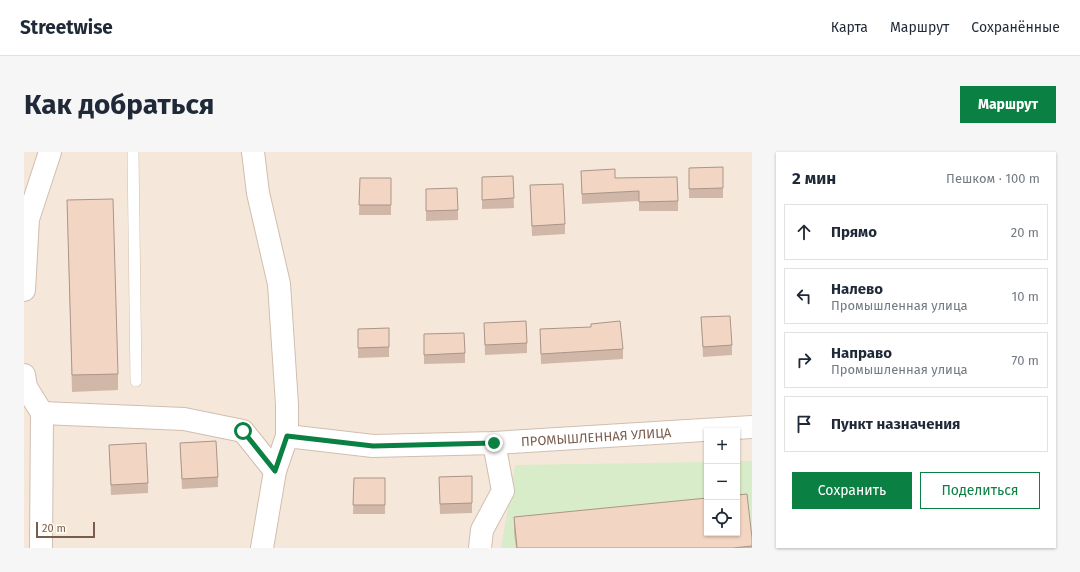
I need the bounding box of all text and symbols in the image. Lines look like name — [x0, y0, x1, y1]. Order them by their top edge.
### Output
text: Streetwise — [20, 16, 113, 39]
text: Карта — [831, 19, 868, 36]
text: Маршрут — [890, 19, 949, 36]
text: Сохранённые — [971, 19, 1060, 36]
button: Маршрут — [960, 86, 1056, 123]
text: Как добраться — [24, 88, 214, 121]
text: 2 мин — [792, 168, 836, 189]
text: Пешком · 100 m — [946, 171, 1040, 186]
icon: ahead — [793, 221, 815, 243]
text: Прямо — [831, 223, 877, 241]
text: 20 m — [1011, 225, 1039, 240]
text: Налево — [831, 280, 883, 298]
icon: left — [793, 285, 815, 307]
text: 10 m — [1012, 289, 1039, 304]
text: Промышленная улица — [831, 298, 968, 313]
text: Направо — [831, 344, 892, 362]
icon: right — [793, 349, 815, 371]
text: 70 m — [1012, 353, 1039, 368]
text: Промышленная улица — [831, 362, 968, 377]
icon: arrive — [793, 413, 815, 435]
text: Пункт назначения — [831, 415, 960, 433]
route start — [234, 422, 252, 440]
street label: ПРОМЫШЛЕННАЯ УЛИЦА — [521, 424, 672, 449]
map controls — [704, 428, 740, 536]
button: + — [704, 428, 740, 464]
route end — [485, 434, 503, 452]
button: − — [704, 464, 740, 500]
button: Сохранить — [792, 472, 912, 509]
button: Поделиться — [920, 472, 1040, 509]
button: locate — [704, 500, 740, 536]
scale bar — [36, 520, 95, 539]
text: 20 m — [42, 522, 66, 535]

